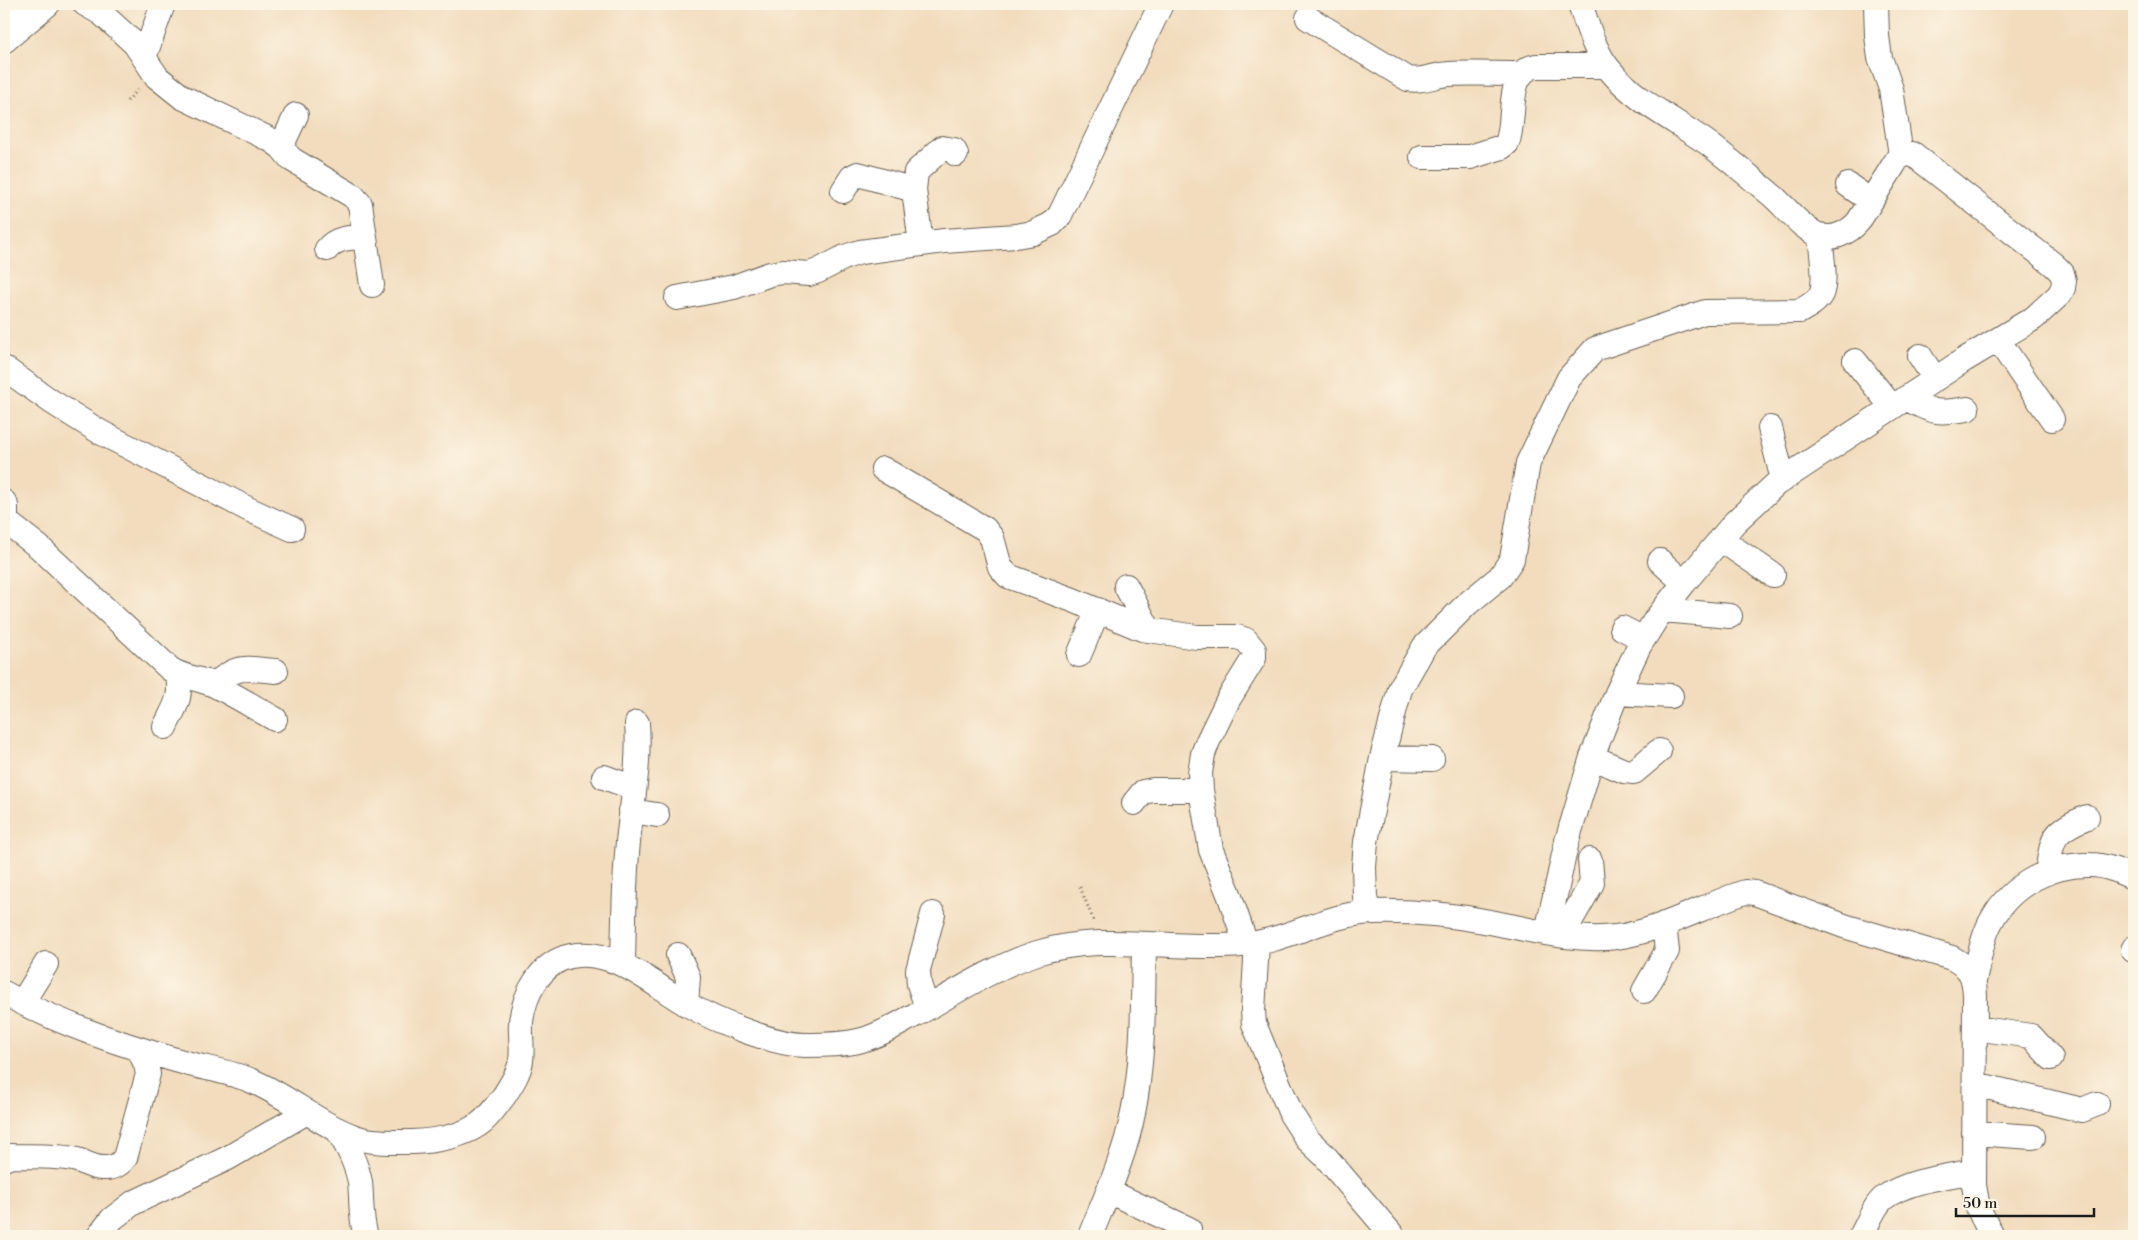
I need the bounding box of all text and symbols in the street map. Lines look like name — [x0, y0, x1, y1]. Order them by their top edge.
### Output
scale bar — [1956, 1185, 2093, 1217]
text: 50 m — [1963, 1194, 1997, 1213]

